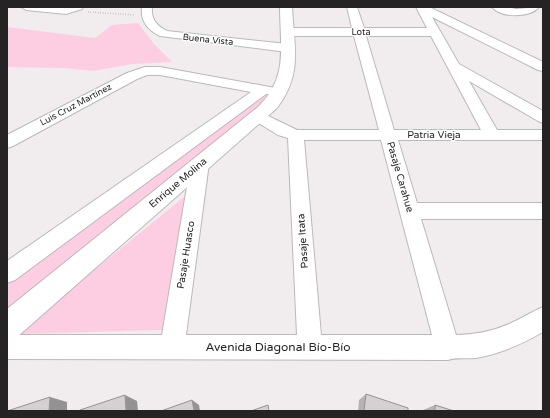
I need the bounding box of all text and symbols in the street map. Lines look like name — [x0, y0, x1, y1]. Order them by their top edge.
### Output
street label: Lota — [351, 27, 371, 38]
street label: Buena Vista — [182, 32, 234, 48]
street label: Luis Cruz Martínez — [38, 81, 114, 129]
street label: Patria Vieja — [407, 129, 461, 141]
street label: Pasaje Carahue — [384, 140, 416, 214]
street label: Enrique Molina — [147, 155, 209, 211]
street label: Pasaje Itata — [295, 213, 311, 269]
street label: Pasaje Huasco — [175, 220, 197, 290]
street label: Avenida Diagonal Bío-Bío — [206, 340, 350, 354]

